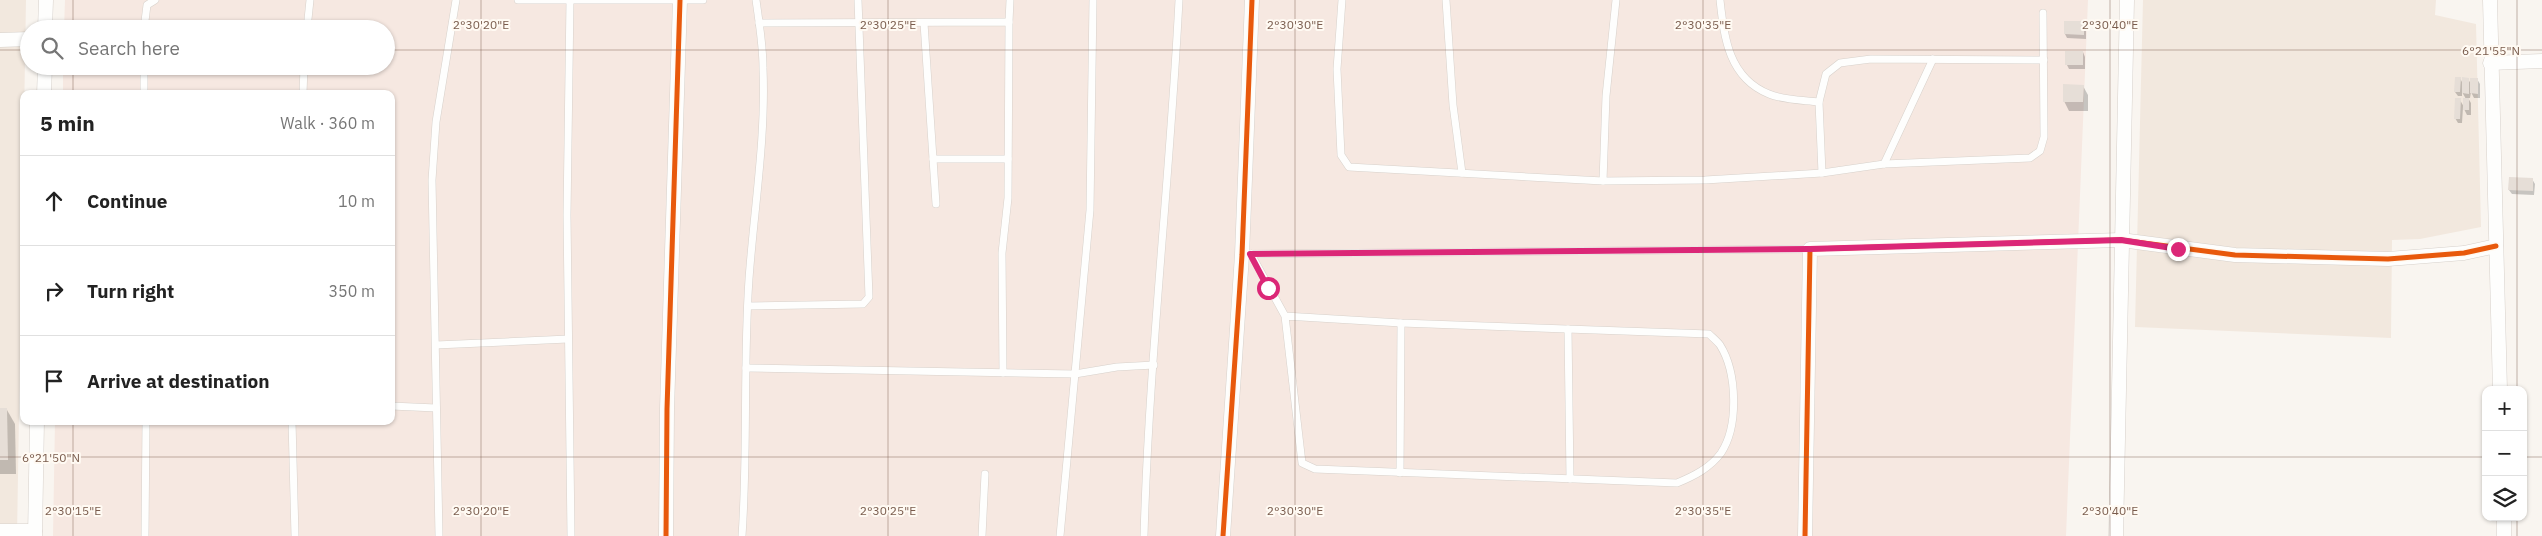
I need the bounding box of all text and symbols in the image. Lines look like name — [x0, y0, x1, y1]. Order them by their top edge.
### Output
text: 2°30'20"E — [453, 17, 509, 32]
text: 2°30'25"E — [860, 17, 916, 32]
text: 2°30'30"E — [1267, 17, 1323, 32]
text: 2°30'35"E — [1675, 17, 1731, 32]
text: 2°30'40"E — [2082, 17, 2138, 32]
search box — [20, 20, 395, 75]
icon: search — [38, 34, 66, 62]
text: Search here — [78, 36, 180, 60]
text: 6°21'55"N — [2462, 43, 2520, 58]
text: 5 min — [40, 109, 95, 137]
text: Walk · 360 m — [280, 113, 375, 133]
icon: ahead — [40, 187, 68, 215]
text: Continue — [87, 189, 167, 213]
text: 10 m — [338, 191, 375, 211]
route end — [2167, 238, 2190, 261]
icon: right — [40, 277, 68, 305]
route start — [1257, 277, 1280, 300]
text: Turn right — [87, 279, 174, 303]
text: 350 m — [328, 281, 375, 301]
icon: arrive — [40, 367, 68, 395]
text: Arrive at destination — [87, 369, 270, 393]
map controls — [2482, 386, 2527, 521]
button: + — [2482, 386, 2527, 431]
button: − — [2482, 431, 2527, 476]
text: 6°21'50"N — [22, 450, 80, 465]
button: layers — [2482, 476, 2527, 521]
text: 2°30'15"E — [45, 503, 101, 518]
text: 2°30'20"E — [453, 503, 509, 518]
text: 2°30'25"E — [860, 503, 916, 518]
text: 2°30'30"E — [1267, 503, 1323, 518]
text: 2°30'35"E — [1675, 503, 1731, 518]
text: 2°30'40"E — [2082, 503, 2138, 518]

